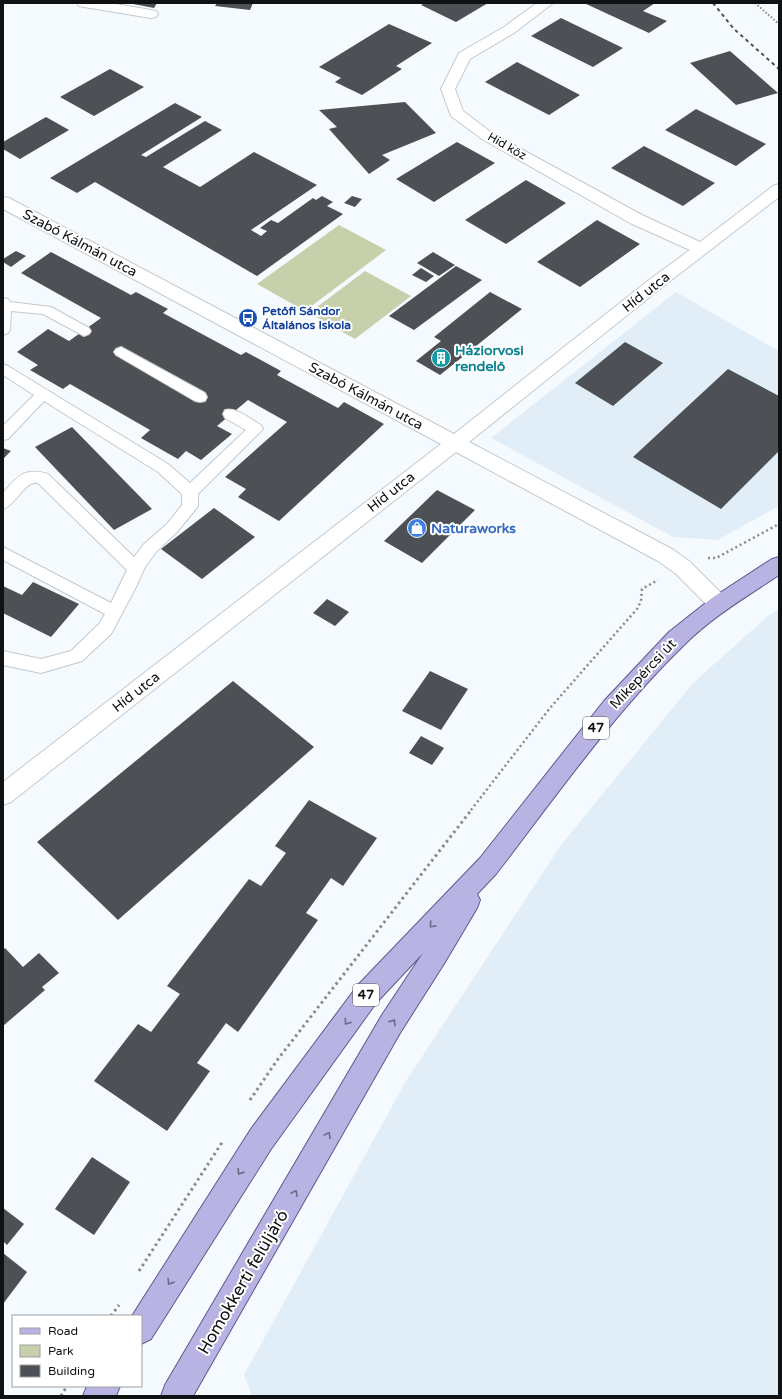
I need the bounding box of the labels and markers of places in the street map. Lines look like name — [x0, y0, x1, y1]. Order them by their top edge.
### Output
place label: Petőfi Sándor Általános Iskola — [262, 304, 351, 332]
bus stop icon: Petőfi Sándor Általános Iskola — [237, 307, 259, 329]
place label: Háziorvosi rendelő — [455, 342, 524, 375]
building icon: Háziorvosi rendelő — [430, 347, 452, 369]
shop icon: Naturaworks — [406, 517, 428, 539]
place label: Naturaworks — [431, 520, 516, 537]

